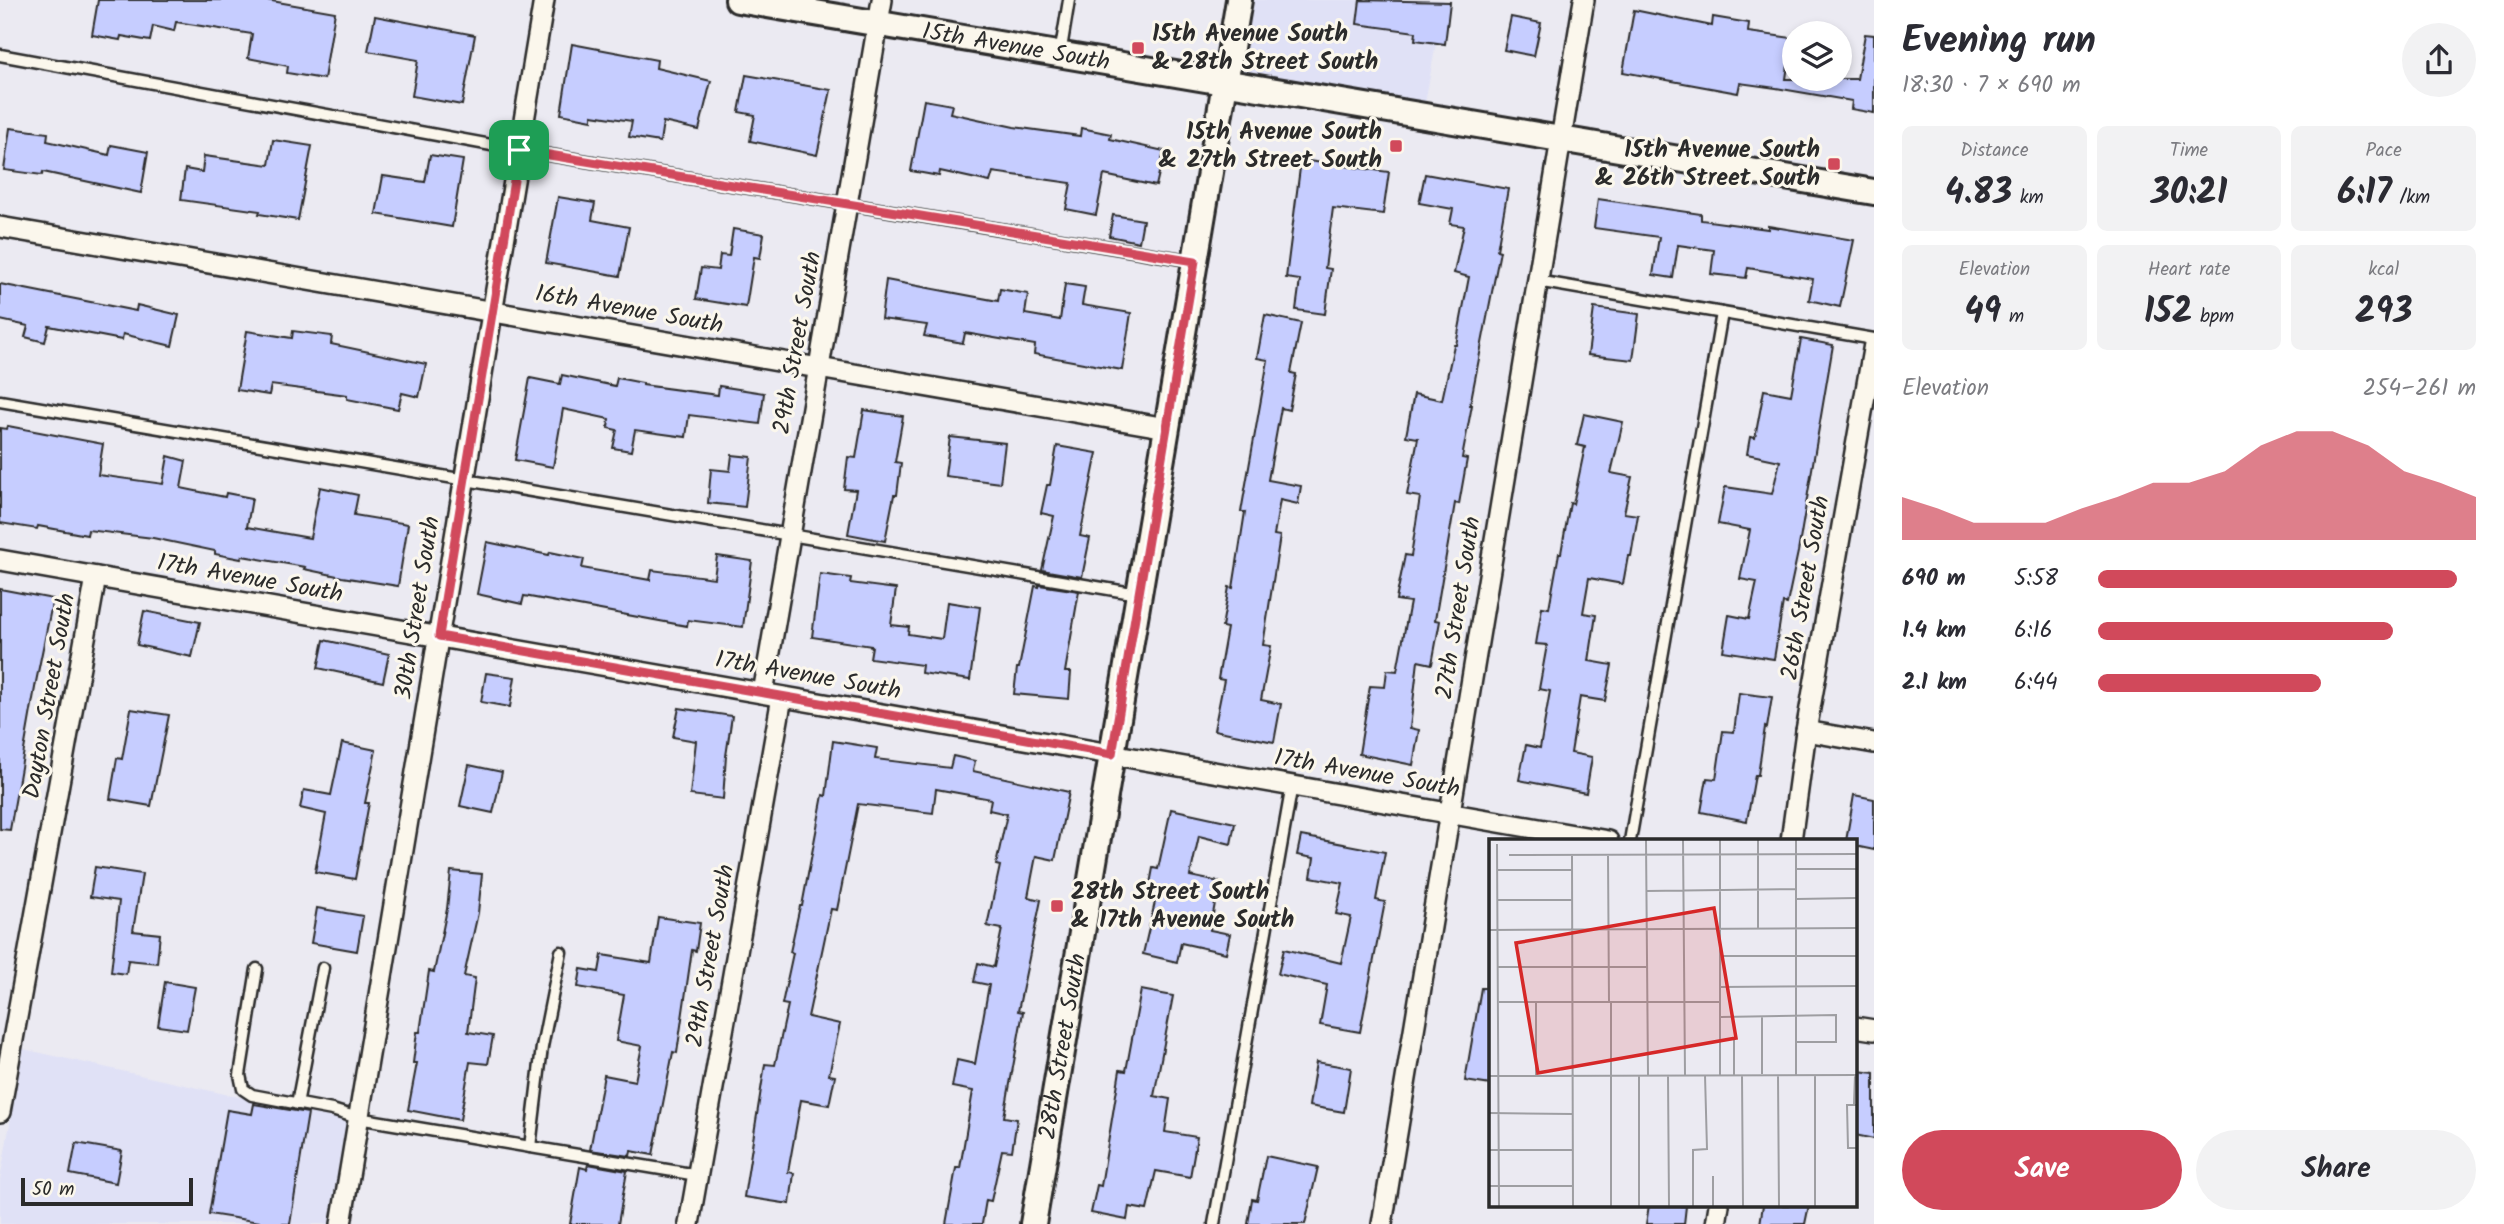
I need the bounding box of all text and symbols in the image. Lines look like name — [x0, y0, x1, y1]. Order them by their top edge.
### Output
street label: 15th Avenue South — [919, 12, 1113, 82]
text: Evening run — [1902, 12, 2096, 72]
place label: 15th Avenue South & 28th Street South — [1152, 15, 1378, 82]
map controls — [1782, 21, 1852, 91]
button: layers — [1782, 21, 1852, 91]
button: share — [2402, 23, 2476, 97]
marker: 15th Avenue South & 28th Street South — [1130, 40, 1146, 56]
text: 18:30 · 7 × 690 m — [1902, 68, 2081, 104]
place label: 15th Avenue South & 27th Street South — [1159, 113, 1382, 180]
pin — [489, 120, 549, 180]
icon: arrive — [500, 131, 538, 169]
place label: 15th Avenue South & 26th Street South — [1595, 131, 1820, 198]
text: Distance — [1960, 136, 2028, 166]
text: Time — [2170, 136, 2208, 166]
text: Pace — [2366, 136, 2402, 166]
marker: 15th Avenue South & 27th Street South — [1388, 138, 1404, 154]
marker: 15th Avenue South & 26th Street South — [1826, 156, 1842, 172]
text: 4.83 — [1945, 166, 2012, 222]
text: 30:21 — [2151, 166, 2227, 222]
text: 6:17 — [2337, 166, 2392, 222]
text: km — [2012, 183, 2044, 213]
text: /km — [2392, 183, 2430, 213]
street label: 29th Street South — [763, 248, 833, 438]
text: Elevation — [1958, 255, 2030, 285]
text: Heart rate — [2148, 255, 2230, 285]
text: kcal — [2368, 255, 2399, 285]
street label: 16th Avenue South — [532, 274, 726, 346]
text: 49 — [1965, 285, 2001, 341]
text: 152 — [2144, 285, 2192, 341]
text: 293 — [2355, 285, 2412, 341]
text: m — [2001, 302, 2024, 332]
text: bpm — [2192, 302, 2234, 332]
text: Elevation — [1902, 371, 1989, 407]
text: 254–261 m — [2363, 371, 2476, 407]
street label: 26th Street South — [1771, 493, 1841, 683]
street label: 30th Street South — [384, 513, 452, 703]
street label: 27th Street South — [1425, 514, 1493, 702]
street label: 17th Avenue South — [154, 543, 346, 615]
text: 690 m — [1902, 561, 1966, 597]
text: 5:58 — [2014, 561, 2058, 597]
street label: Dayton Street South — [13, 590, 87, 802]
text: 1.4 km — [1902, 613, 1966, 649]
text: 6:16 — [2014, 613, 2052, 649]
street label: 17th Avenue South — [712, 640, 904, 712]
text: 2.1 km — [1902, 665, 1967, 701]
text: 6:44 — [2014, 665, 2058, 701]
street label: 17th Avenue South — [1271, 738, 1463, 810]
inset map — [1489, 839, 1856, 1206]
street label: 29th Street South — [676, 861, 746, 1051]
place label: 28th Street South & 17th Avenue South — [1071, 873, 1294, 940]
marker: 28th Street South & 17th Avenue South — [1049, 898, 1065, 914]
street label: 28th Street South — [1028, 951, 1098, 1142]
button: Save — [1902, 1130, 2182, 1210]
button: Share — [2196, 1130, 2476, 1210]
scale bar — [21, 1175, 192, 1207]
text: 50 m — [32, 1175, 74, 1205]

